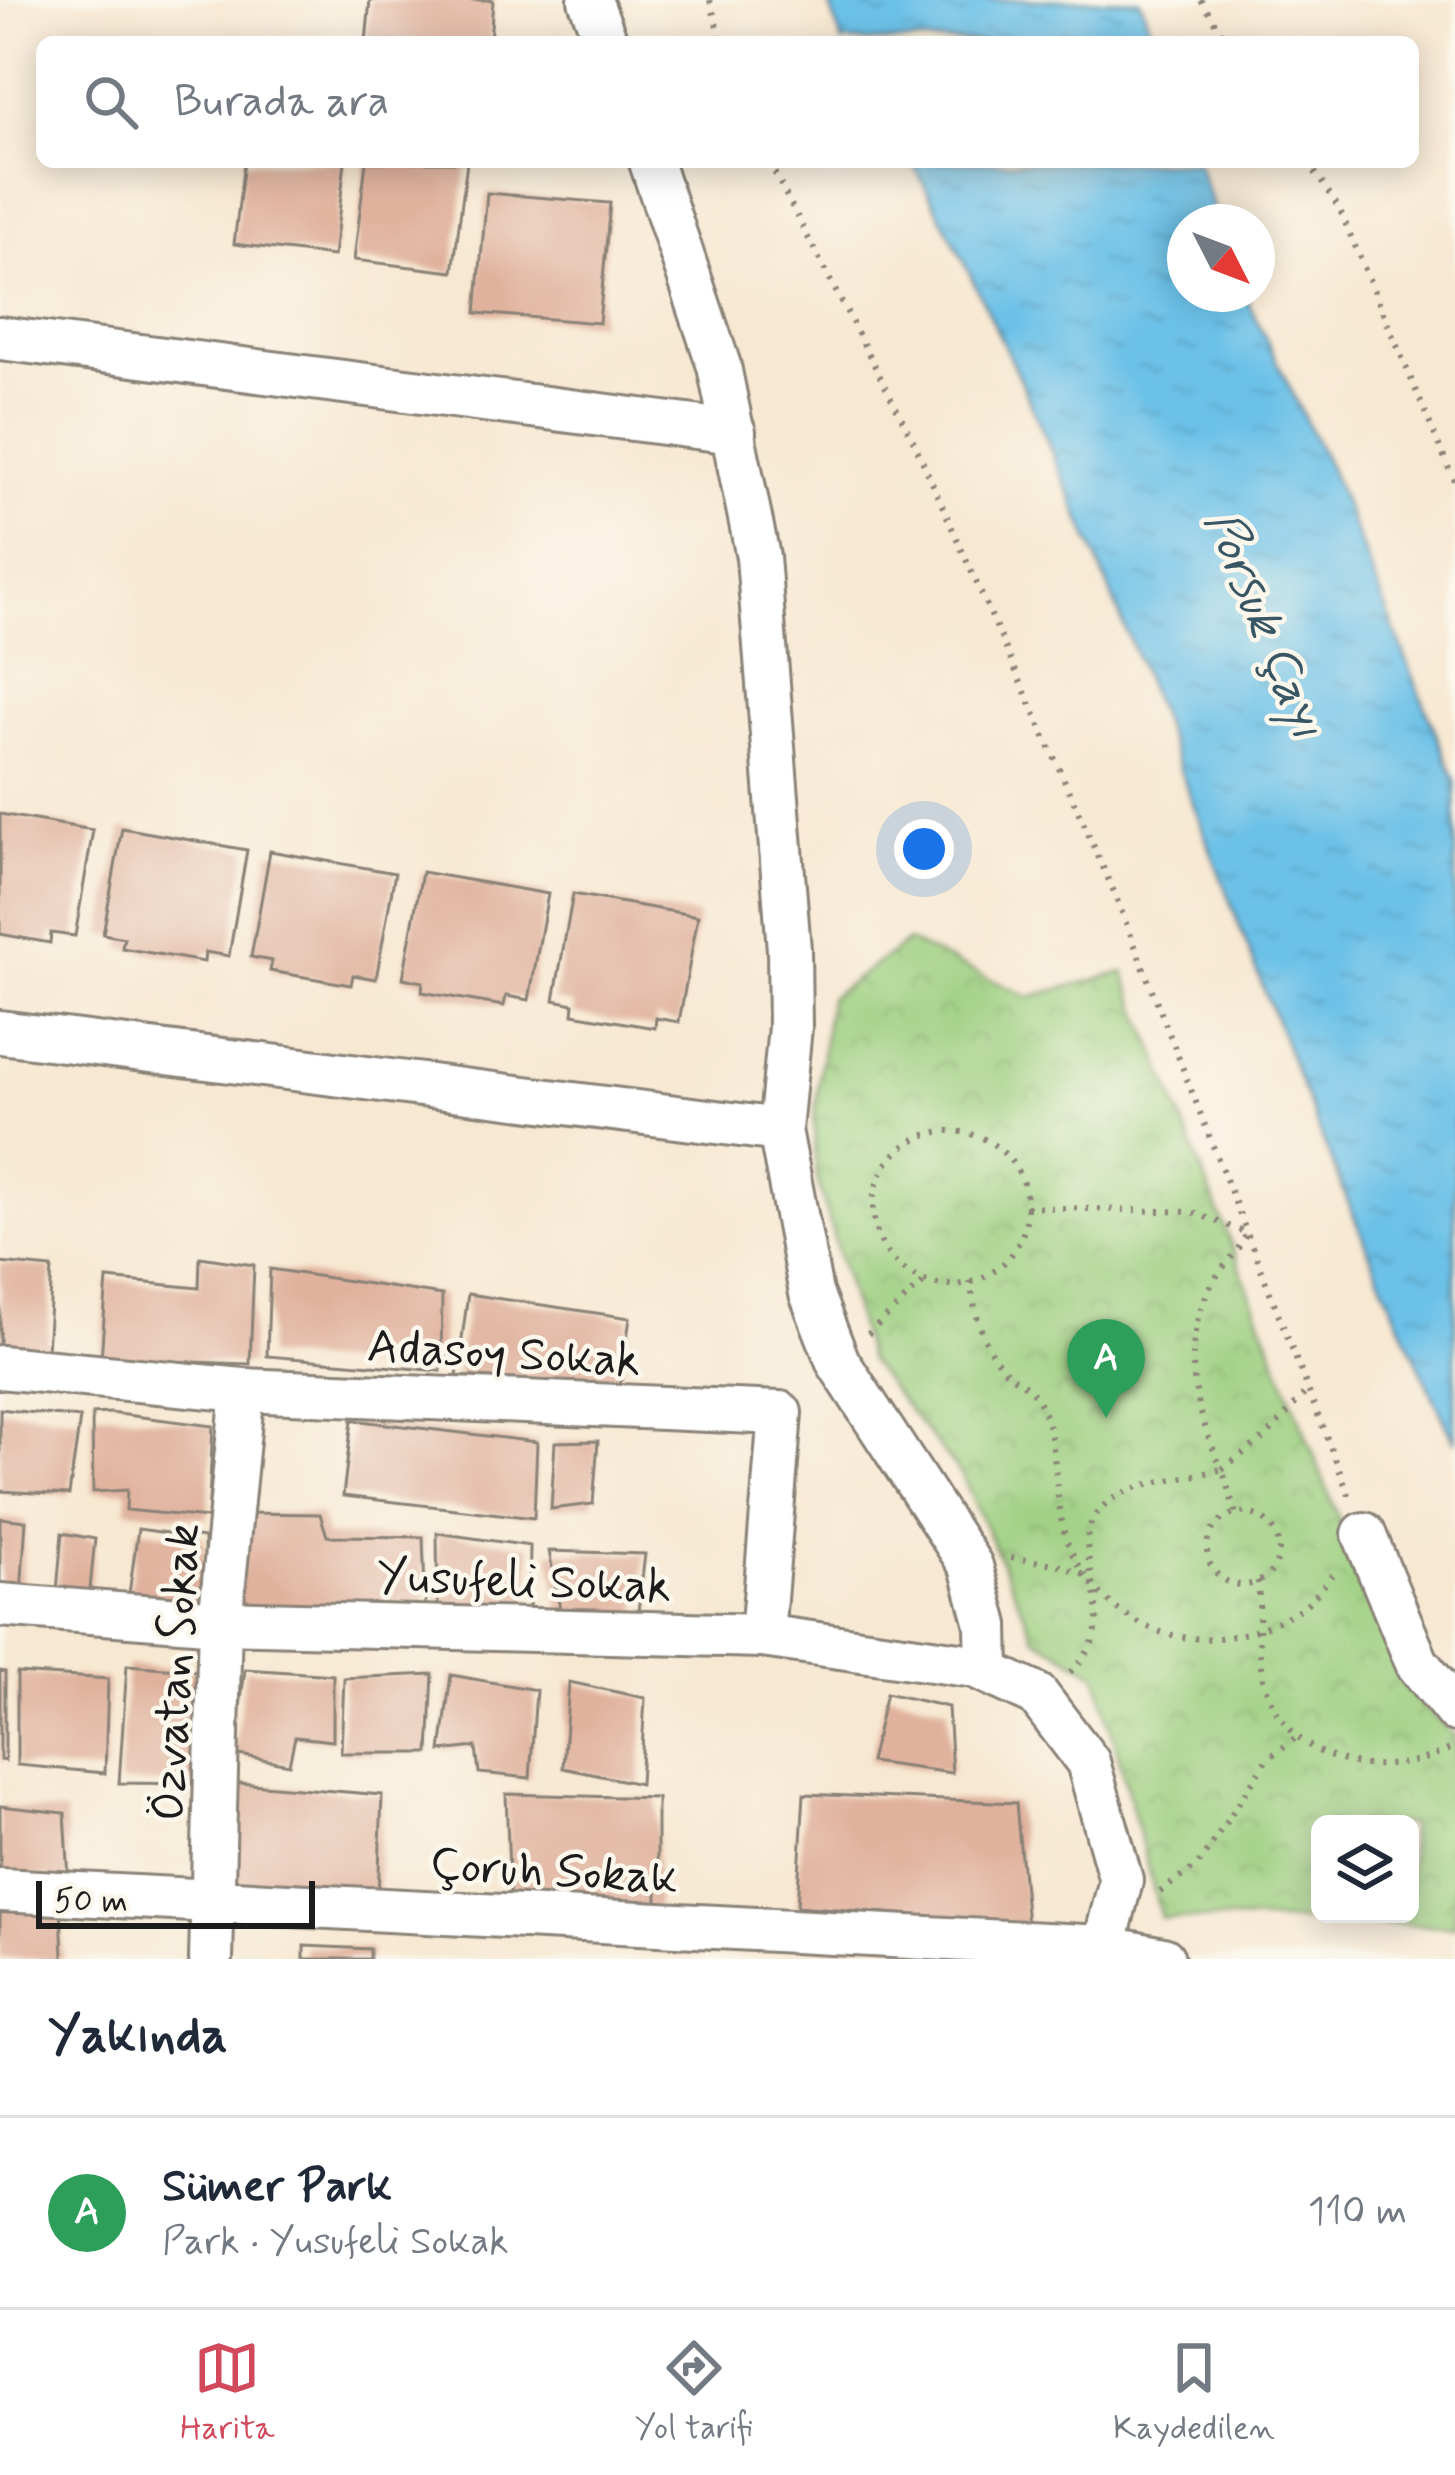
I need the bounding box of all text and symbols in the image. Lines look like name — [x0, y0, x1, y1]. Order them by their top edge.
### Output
search box — [36, 36, 1419, 168]
icon: search — [78, 69, 144, 135]
text: Burada ara — [174, 73, 389, 132]
north arrow — [1167, 204, 1275, 312]
water label: Porsuk Çayı — [1188, 501, 1339, 748]
your location — [894, 819, 954, 879]
street label: Adasoy Sokak — [366, 1316, 642, 1393]
pin: A — [1067, 1319, 1145, 1418]
street label: Özvatan Sokak — [137, 1522, 216, 1823]
street label: Yusufeli Sokak — [376, 1546, 672, 1619]
map controls — [1311, 1815, 1419, 1923]
button: layers — [1311, 1815, 1419, 1923]
street label: Çoruh Sokak — [428, 1835, 680, 1910]
scale bar — [36, 1875, 315, 1928]
text: 50 m — [54, 1880, 128, 1924]
text: Yakında — [48, 2004, 228, 2070]
text: Sümer Park — [162, 2158, 392, 2217]
text: A — [74, 2187, 100, 2238]
text: 110 m — [1308, 2187, 1407, 2238]
text: Park · Yusufeli Sokak — [162, 2217, 509, 2268]
tab: Harita — [180, 2335, 275, 2451]
tab: Yol tarifi — [635, 2335, 753, 2451]
tab: Kaydedilen — [1113, 2335, 1275, 2451]

